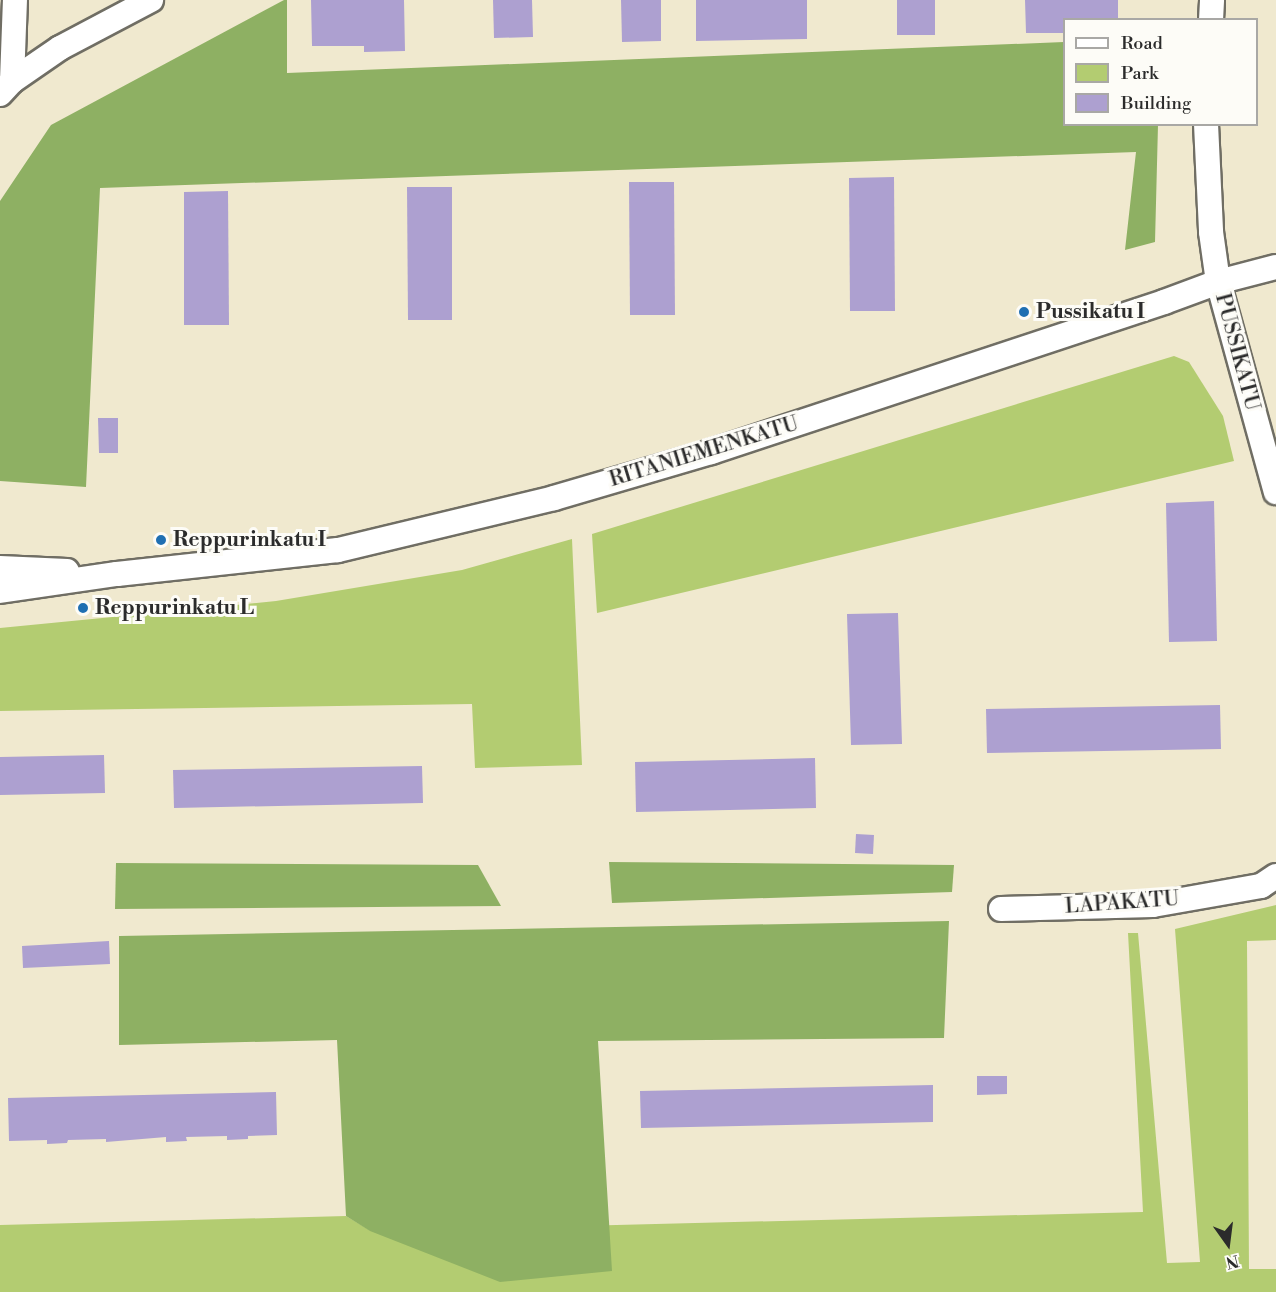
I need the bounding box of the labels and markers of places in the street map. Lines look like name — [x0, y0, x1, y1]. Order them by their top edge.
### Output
place label: Pussikatu I — [1036, 299, 1145, 325]
marker: Pussikatu I — [1017, 305, 1031, 319]
place label: Reppurinkatu I — [173, 527, 326, 553]
marker: Reppurinkatu I — [154, 533, 168, 547]
place label: Reppurinkatu L — [95, 595, 254, 621]
marker: Reppurinkatu L — [76, 601, 90, 615]

